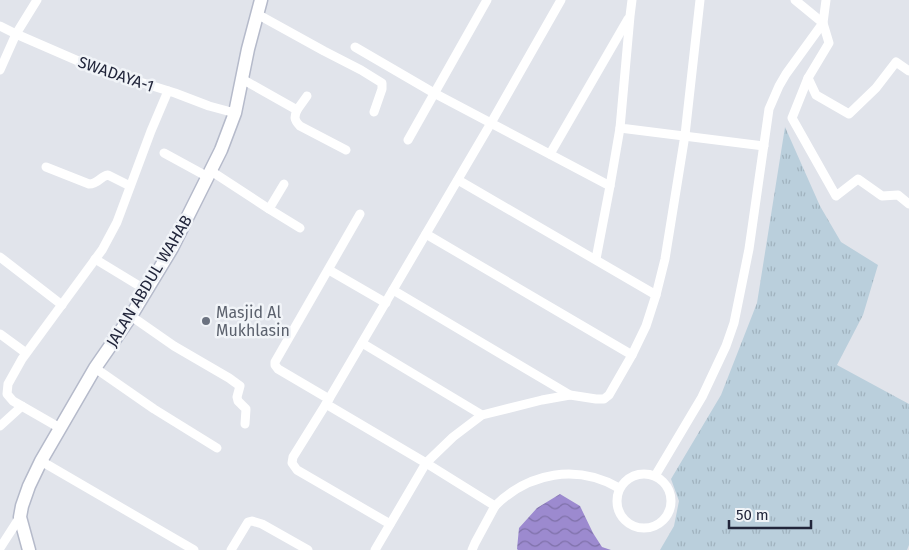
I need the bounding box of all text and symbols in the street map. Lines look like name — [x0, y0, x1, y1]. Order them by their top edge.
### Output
street label: SWADAYA-1 — [76, 52, 156, 96]
street label: JALAN ABDUL WAHAB — [102, 211, 196, 350]
place label: Masjid Al Mukhlasin — [216, 303, 290, 340]
marker: Masjid Al Mukhlasin — [200, 315, 212, 327]
scale bar — [729, 498, 812, 530]
text: 50 m — [736, 506, 769, 524]

